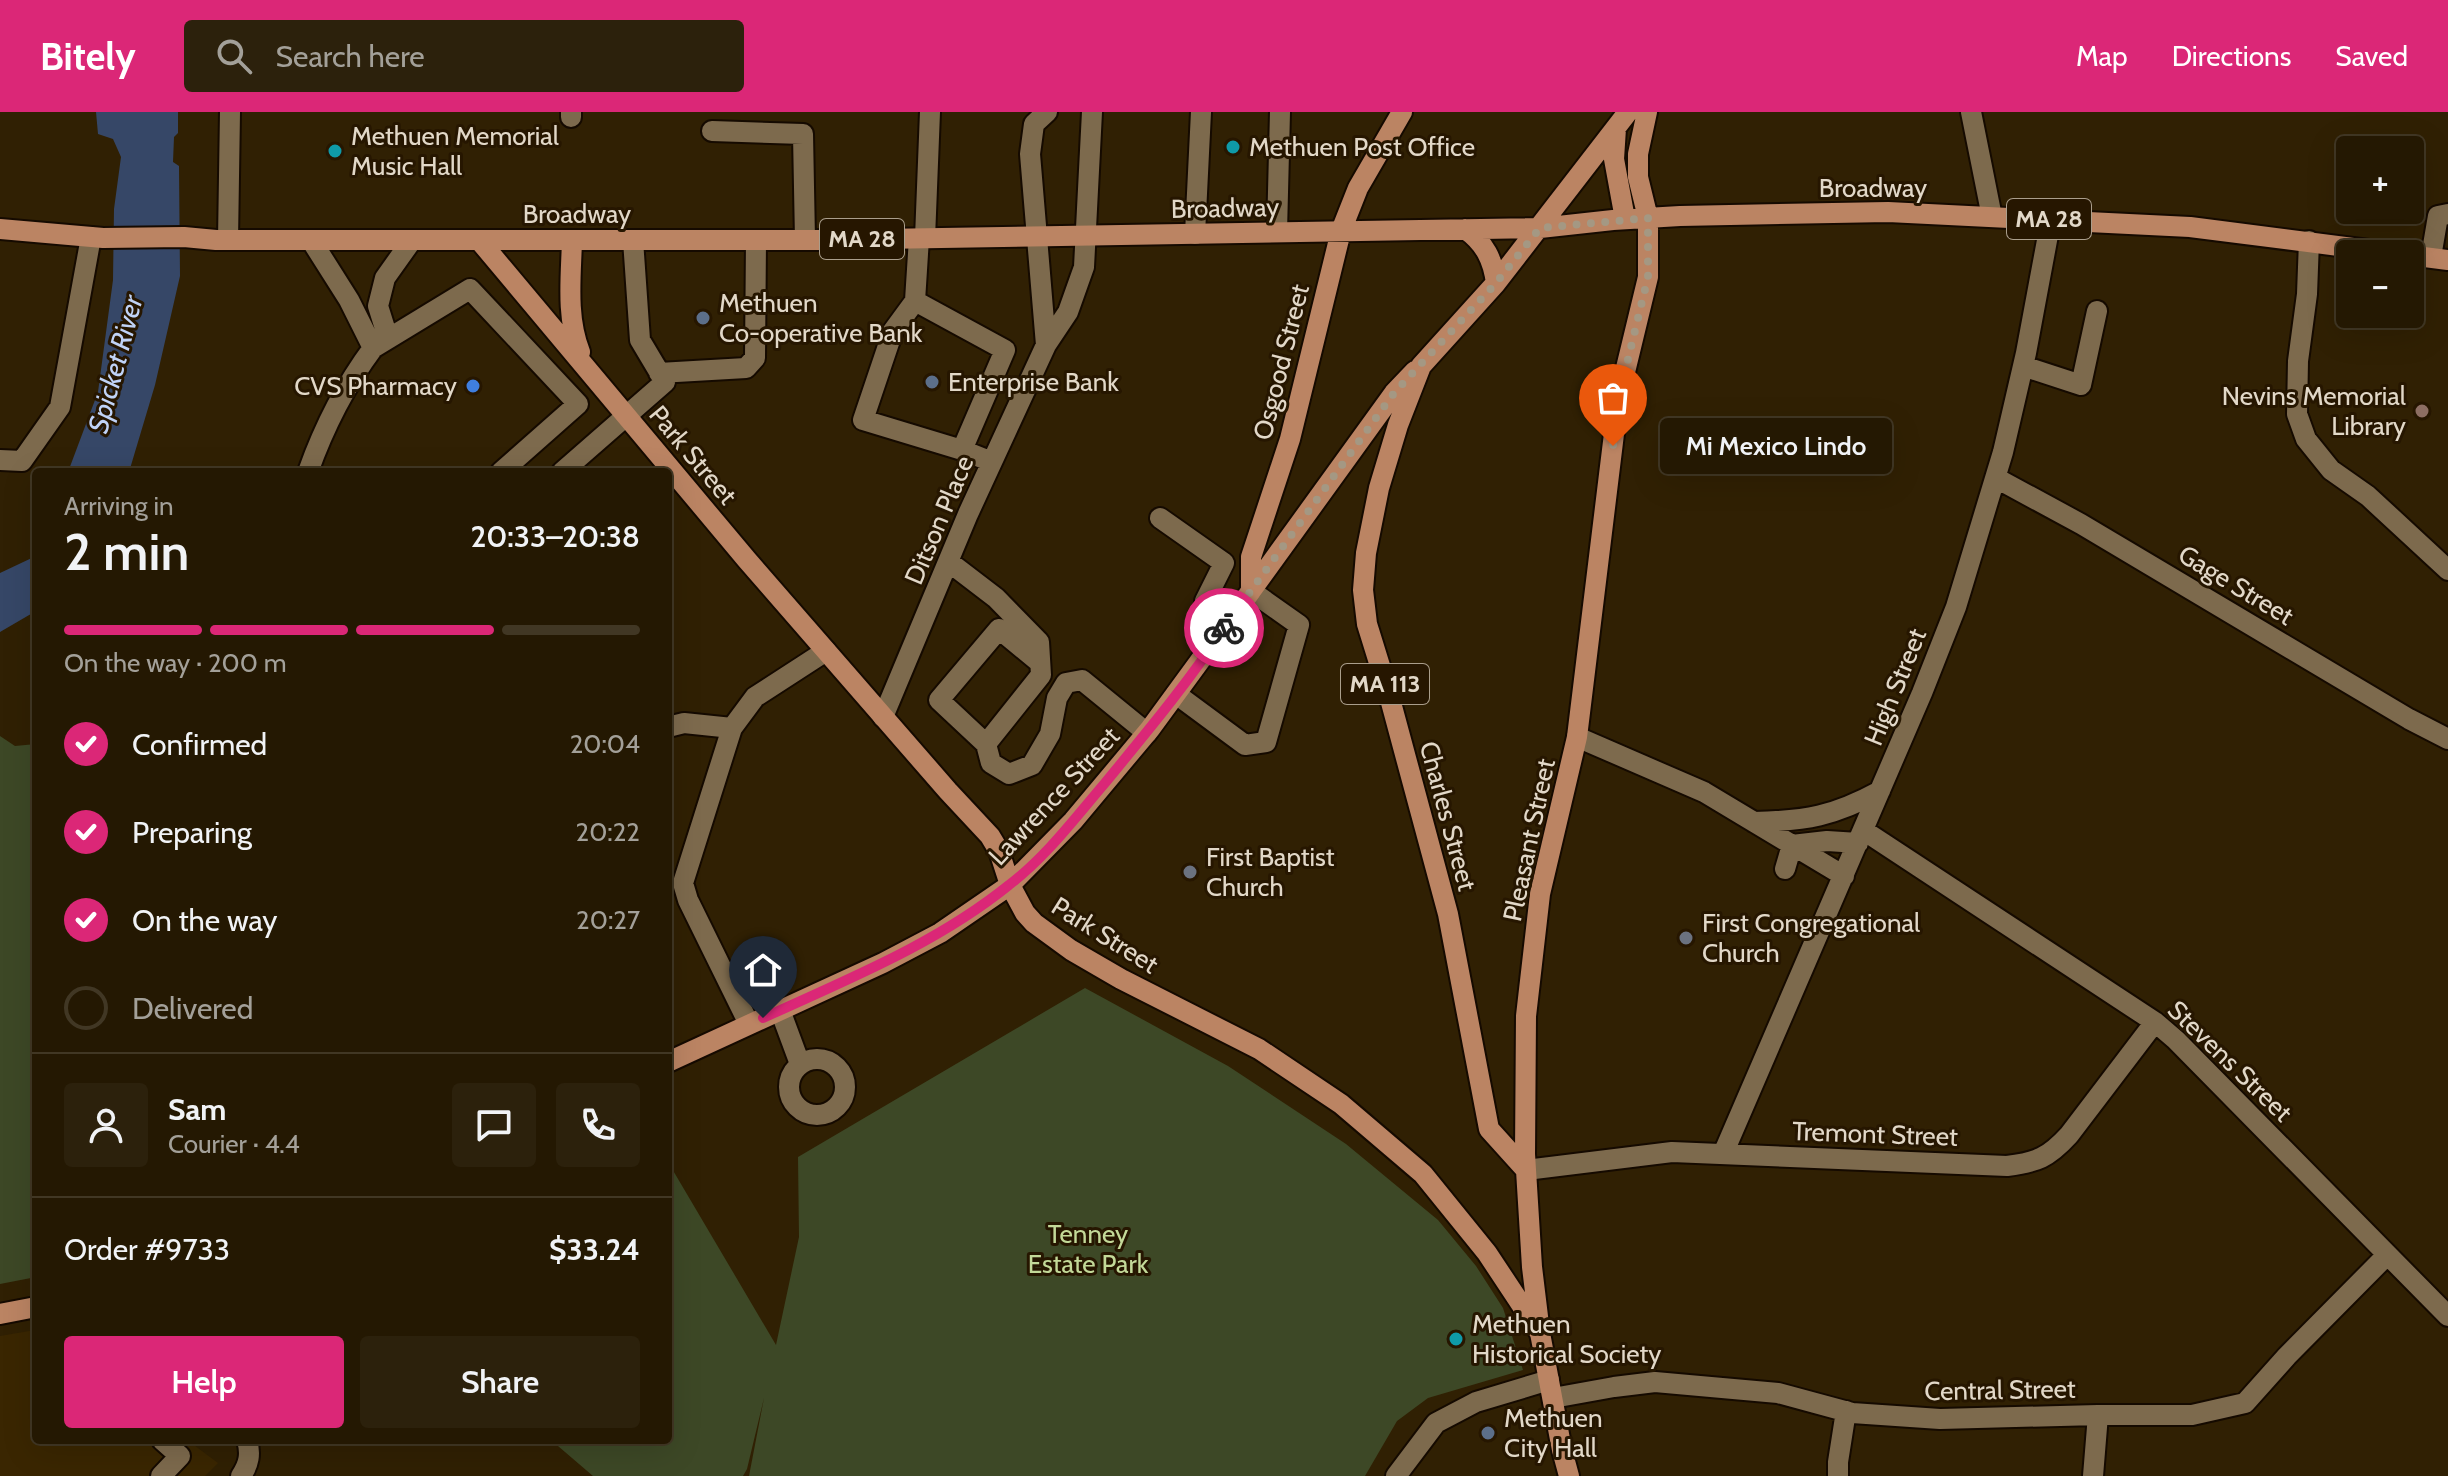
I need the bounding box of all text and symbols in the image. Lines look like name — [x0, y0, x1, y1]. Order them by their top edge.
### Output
search box — [184, 20, 744, 92]
text: Bitely — [40, 33, 136, 80]
icon: search — [212, 34, 256, 78]
text: Search here — [276, 38, 425, 75]
text: Map — [2076, 39, 2128, 73]
text: Directions — [2172, 39, 2291, 73]
text: Saved — [2335, 39, 2408, 73]
place label: Methuen Memorial Music Hall — [351, 120, 559, 182]
place label: Methuen Post Office — [1249, 131, 1475, 163]
map controls — [2336, 136, 2424, 328]
button: + — [2336, 136, 2424, 224]
marker: Methuen Post Office — [1224, 138, 1242, 156]
marker: Methuen Memorial Music Hall — [326, 142, 344, 160]
street label: Broadway — [1819, 172, 1927, 204]
street label: Broadway — [1171, 191, 1279, 225]
street label: Broadway — [523, 198, 631, 230]
road number: MA 28 — [2007, 199, 2091, 239]
road number: MA 28 — [820, 219, 904, 259]
button: − — [2336, 240, 2424, 328]
street label: Osgood Street — [1246, 281, 1316, 443]
place label: Methuen Co-operative Bank — [719, 287, 923, 349]
water label: Spicket River — [80, 290, 150, 436]
marker: Methuen Co-operative Bank — [694, 309, 712, 327]
pin — [1579, 364, 1647, 446]
place label: Enterprise Bank — [948, 366, 1119, 398]
place label: CVS Pharmacy — [294, 370, 457, 402]
marker: Enterprise Bank — [923, 373, 941, 391]
icon: bag — [1591, 376, 1635, 420]
marker: CVS Pharmacy — [464, 377, 482, 395]
place label: Nevins Memorial Library — [2222, 380, 2406, 442]
street label: Park Street — [642, 399, 744, 511]
marker: Nevins Memorial Library — [2413, 402, 2431, 420]
callout: Mi Mexico Lindo — [1661, 418, 1893, 474]
text: Mi Mexico Lindo — [1686, 430, 1866, 462]
street label: Ditson Place — [898, 451, 980, 589]
text: Arriving in — [64, 490, 174, 522]
text: 20:33–20:38 — [470, 518, 640, 555]
text: 2 min — [64, 520, 189, 583]
street label: Gage Street — [2173, 538, 2300, 632]
courier — [1184, 588, 1264, 668]
icon: bike — [1202, 606, 1246, 650]
street label: High Street — [1857, 624, 1933, 750]
text: On the way · 200 m — [64, 647, 287, 679]
road number: MA 113 — [1341, 664, 1429, 704]
street label: Lawrence Street — [982, 720, 1126, 872]
icon: check — [64, 722, 108, 766]
text: Confirmed — [132, 726, 267, 763]
text: 20:04 — [570, 728, 640, 760]
street label: Charles Street — [1413, 738, 1483, 895]
street label: Pleasant Street — [1496, 755, 1562, 924]
icon: check — [64, 810, 108, 854]
text: Preparing — [132, 814, 252, 851]
text: 20:22 — [576, 816, 640, 848]
place label: First Baptist Church — [1206, 841, 1335, 903]
marker: First Baptist Church — [1181, 863, 1199, 881]
street label: Park Street — [1046, 890, 1164, 980]
icon: check — [64, 898, 108, 942]
text: On the way — [132, 902, 277, 939]
text: 20:27 — [576, 904, 640, 936]
place label: First Congregational Church — [1702, 907, 1920, 969]
marker: First Congregational Church — [1677, 929, 1695, 947]
pin — [729, 936, 797, 1018]
icon: home — [741, 948, 785, 992]
text: Delivered — [132, 990, 253, 1027]
street label: Stevens Street — [2161, 994, 2299, 1128]
button: person — [64, 1083, 148, 1167]
button: chat — [452, 1083, 536, 1167]
button: phone — [556, 1083, 640, 1167]
text: Sam — [168, 1091, 226, 1128]
street label: Tremont Street — [1792, 1115, 1959, 1153]
text: Courier · 4.4 — [168, 1128, 300, 1160]
park label: Tenney Estate Park — [1028, 1218, 1149, 1280]
text: Order #9733 — [64, 1231, 230, 1268]
text: $33.24 — [549, 1231, 640, 1268]
place label: Methuen Historical Society — [1472, 1308, 1661, 1370]
marker: Methuen Historical Society — [1447, 1330, 1465, 1348]
button: Help — [64, 1336, 344, 1428]
button: Share — [360, 1336, 640, 1428]
street label: Central Street — [1924, 1373, 2076, 1407]
place label: Methuen City Hall — [1504, 1402, 1602, 1464]
marker: Methuen City Hall — [1479, 1424, 1497, 1442]

